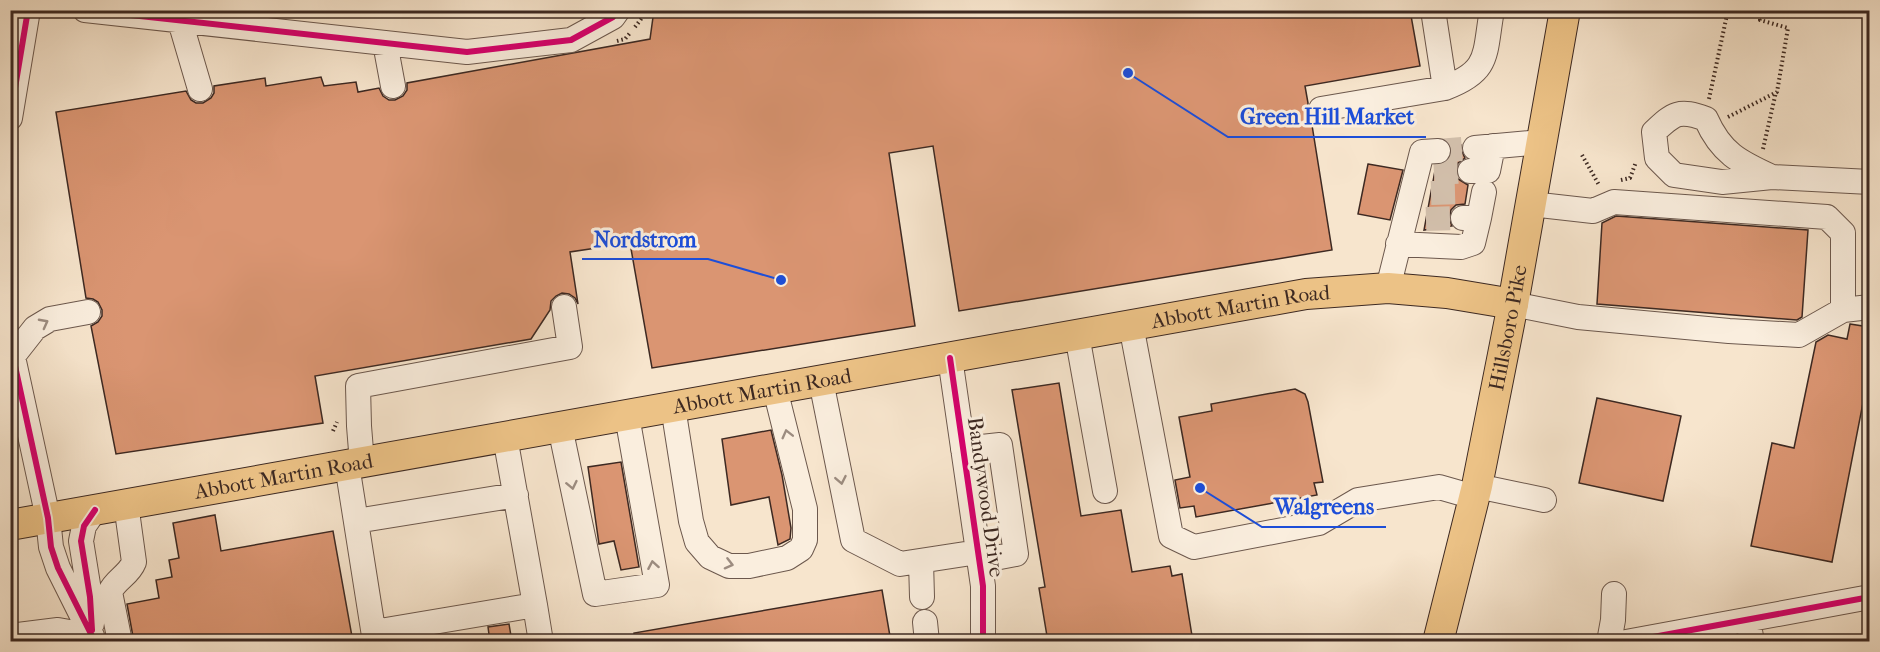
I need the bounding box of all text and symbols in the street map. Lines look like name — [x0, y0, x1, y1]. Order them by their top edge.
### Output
callout: Green Hill Market — [1228, 97, 1426, 137]
text: Green Hill Market — [1240, 104, 1415, 130]
callout: Nordstrom — [582, 219, 708, 259]
text: Nordstrom — [594, 227, 697, 253]
street label: Hillsboro Pike — [1484, 263, 1532, 393]
street label: Abbott Martin Road — [1148, 280, 1331, 334]
one-way arrow — [38, 319, 48, 330]
street label: Abbott Martin Road — [670, 363, 854, 419]
street label: Bandywood Drive — [963, 415, 1009, 579]
one-way arrow — [781, 429, 794, 439]
street label: Abbott Martin Road — [192, 448, 375, 504]
one-way arrow — [834, 474, 847, 484]
one-way arrow — [565, 479, 578, 489]
callout: Walgreens — [1262, 487, 1386, 527]
text: Walgreens — [1273, 494, 1374, 520]
one-way arrow — [724, 556, 734, 569]
one-way arrow — [647, 560, 660, 570]

